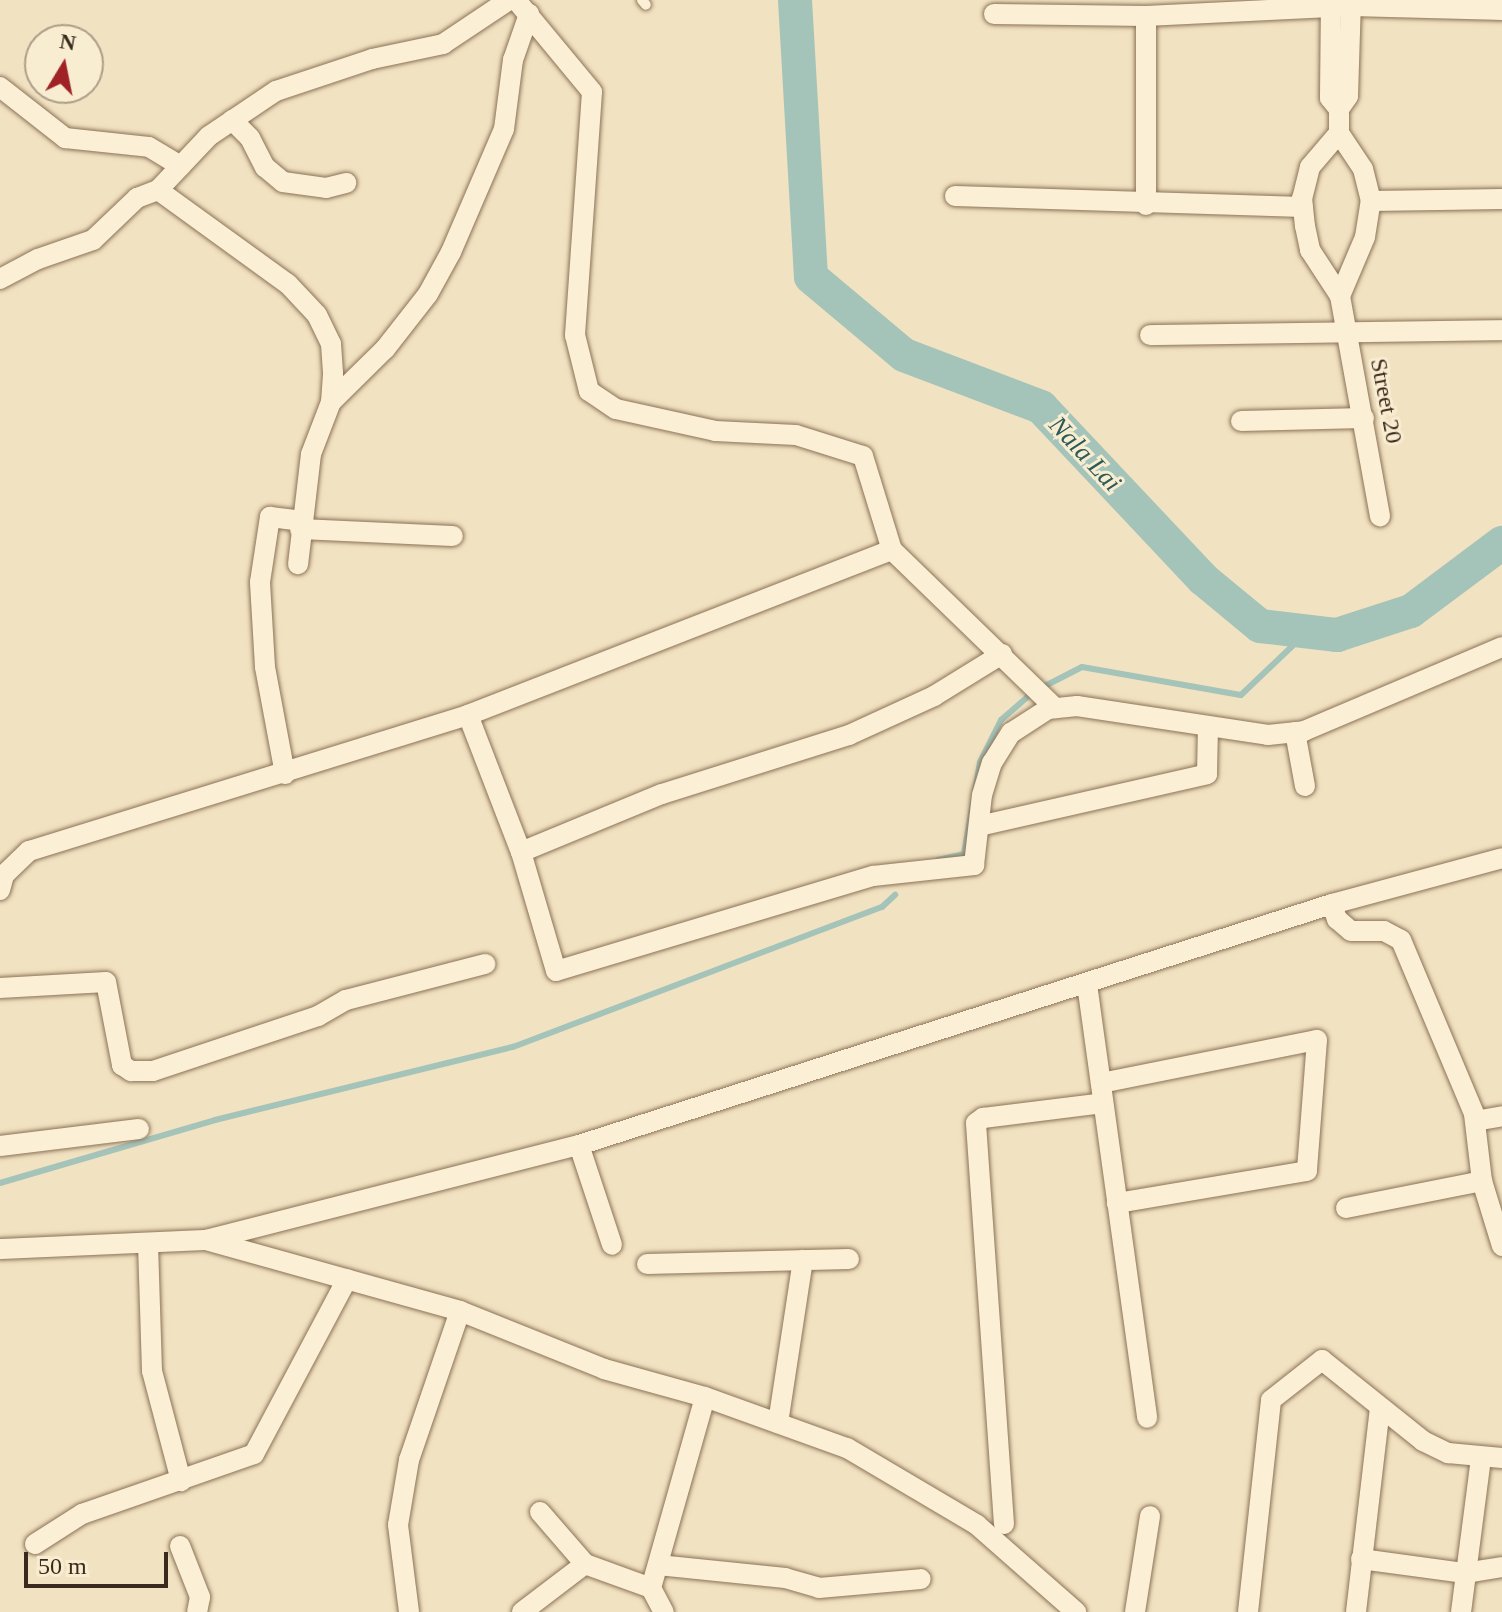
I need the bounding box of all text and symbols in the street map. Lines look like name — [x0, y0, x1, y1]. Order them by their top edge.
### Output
north arrow — [24, 24, 104, 104]
text: N — [58, 28, 78, 56]
street label: Street 20 — [1364, 356, 1408, 446]
water label: Nala Lai — [1042, 410, 1128, 498]
scale bar — [28, 1536, 172, 1586]
text: 50 m — [38, 1553, 87, 1579]

